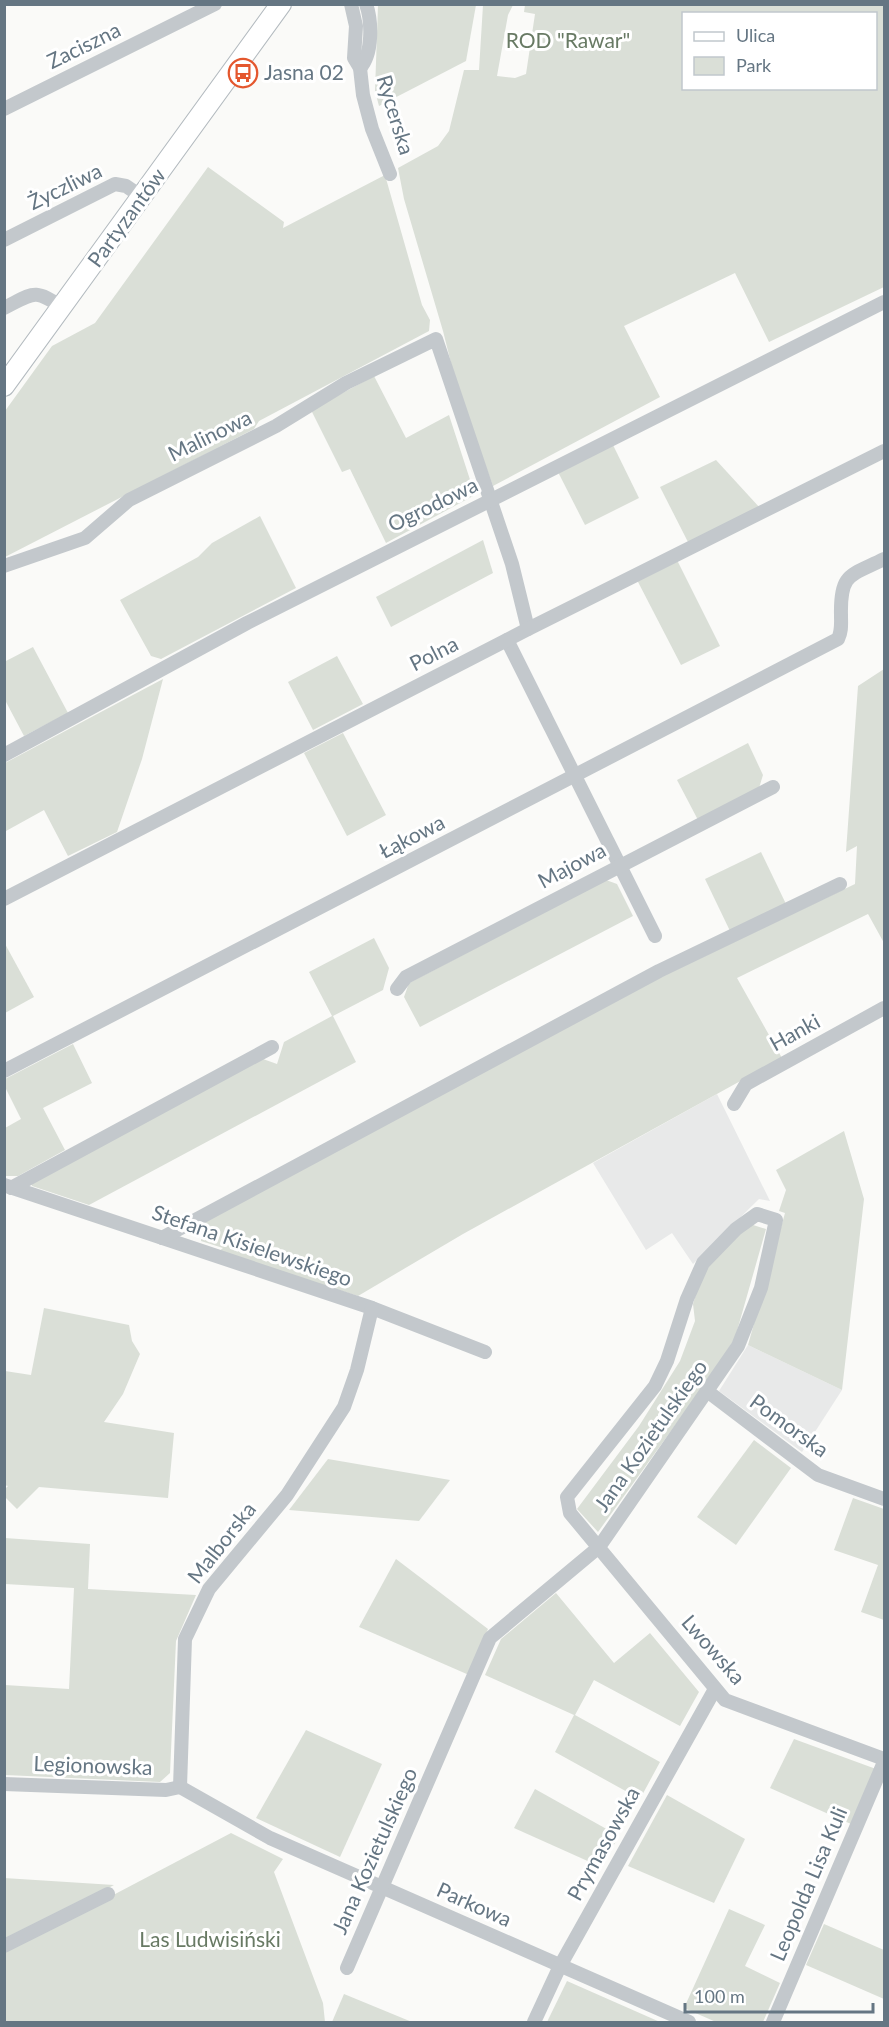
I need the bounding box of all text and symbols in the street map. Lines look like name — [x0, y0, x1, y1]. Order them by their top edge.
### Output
legend — [682, 12, 877, 90]
street label: Zaciszna — [42, 16, 124, 73]
text: Ulica — [736, 24, 775, 46]
park label: ROD "Rawar" — [506, 27, 630, 52]
text: Park — [736, 54, 772, 76]
bus stop icon: Jasna 02 — [227, 57, 259, 89]
place label: Jasna 02 — [264, 59, 344, 84]
street label: Rycerska — [372, 72, 420, 157]
street label: Życzliwa — [23, 157, 105, 214]
street label: Partyzantów — [82, 162, 170, 271]
street label: Malinowa — [163, 404, 255, 466]
street label: Ogrodowa — [383, 471, 481, 536]
street label: Polna — [405, 630, 462, 675]
street label: Łąkowa — [374, 809, 448, 863]
street label: Majowa — [533, 836, 609, 893]
street label: Hanki — [765, 1008, 824, 1056]
street label: Stefana Kisielewskiego — [149, 1199, 356, 1291]
street label: Jana Kozietulskiego — [588, 1354, 712, 1516]
street label: Pomorska — [746, 1388, 834, 1462]
street label: Malborska — [181, 1497, 260, 1588]
street label: Lwowska — [677, 1609, 751, 1689]
street label: Legionowska — [33, 1750, 153, 1779]
street label: Jana Kozietulskiego — [326, 1763, 422, 1937]
street label: Prymasowska — [561, 1782, 644, 1904]
street label: Leopolda Lisa Kuli — [764, 1803, 851, 1964]
street label: Parkowa — [433, 1876, 516, 1931]
park label: Las Ludwisiński — [139, 1926, 281, 1951]
scale bar — [685, 1976, 872, 2014]
text: 100 m — [694, 1985, 745, 2007]

